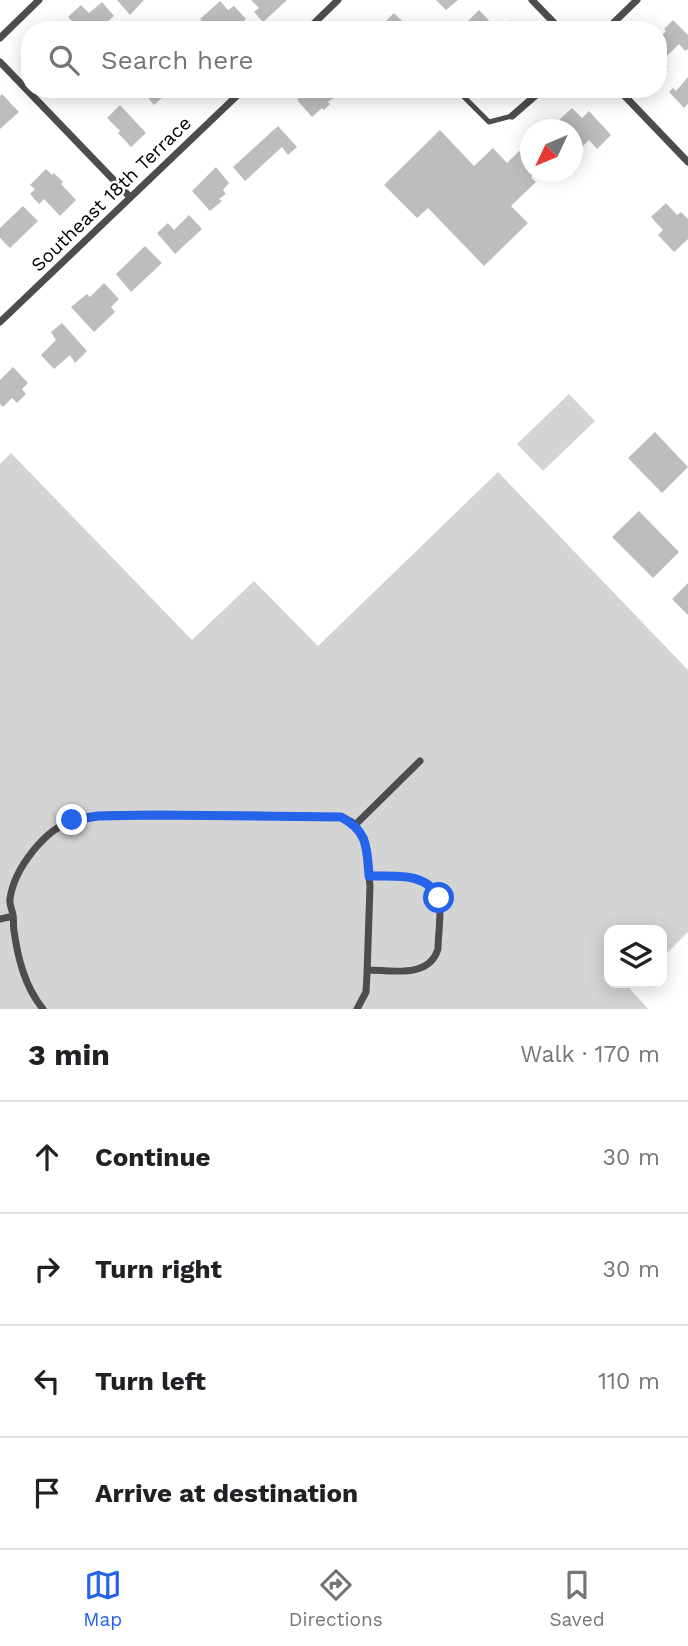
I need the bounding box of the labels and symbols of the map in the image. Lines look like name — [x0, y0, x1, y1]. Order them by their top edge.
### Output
street label: Southeast 18th Terrace — [26, 112, 196, 276]
north arrow — [520, 119, 583, 182]
route end — [56, 804, 87, 835]
route start — [423, 882, 454, 913]

